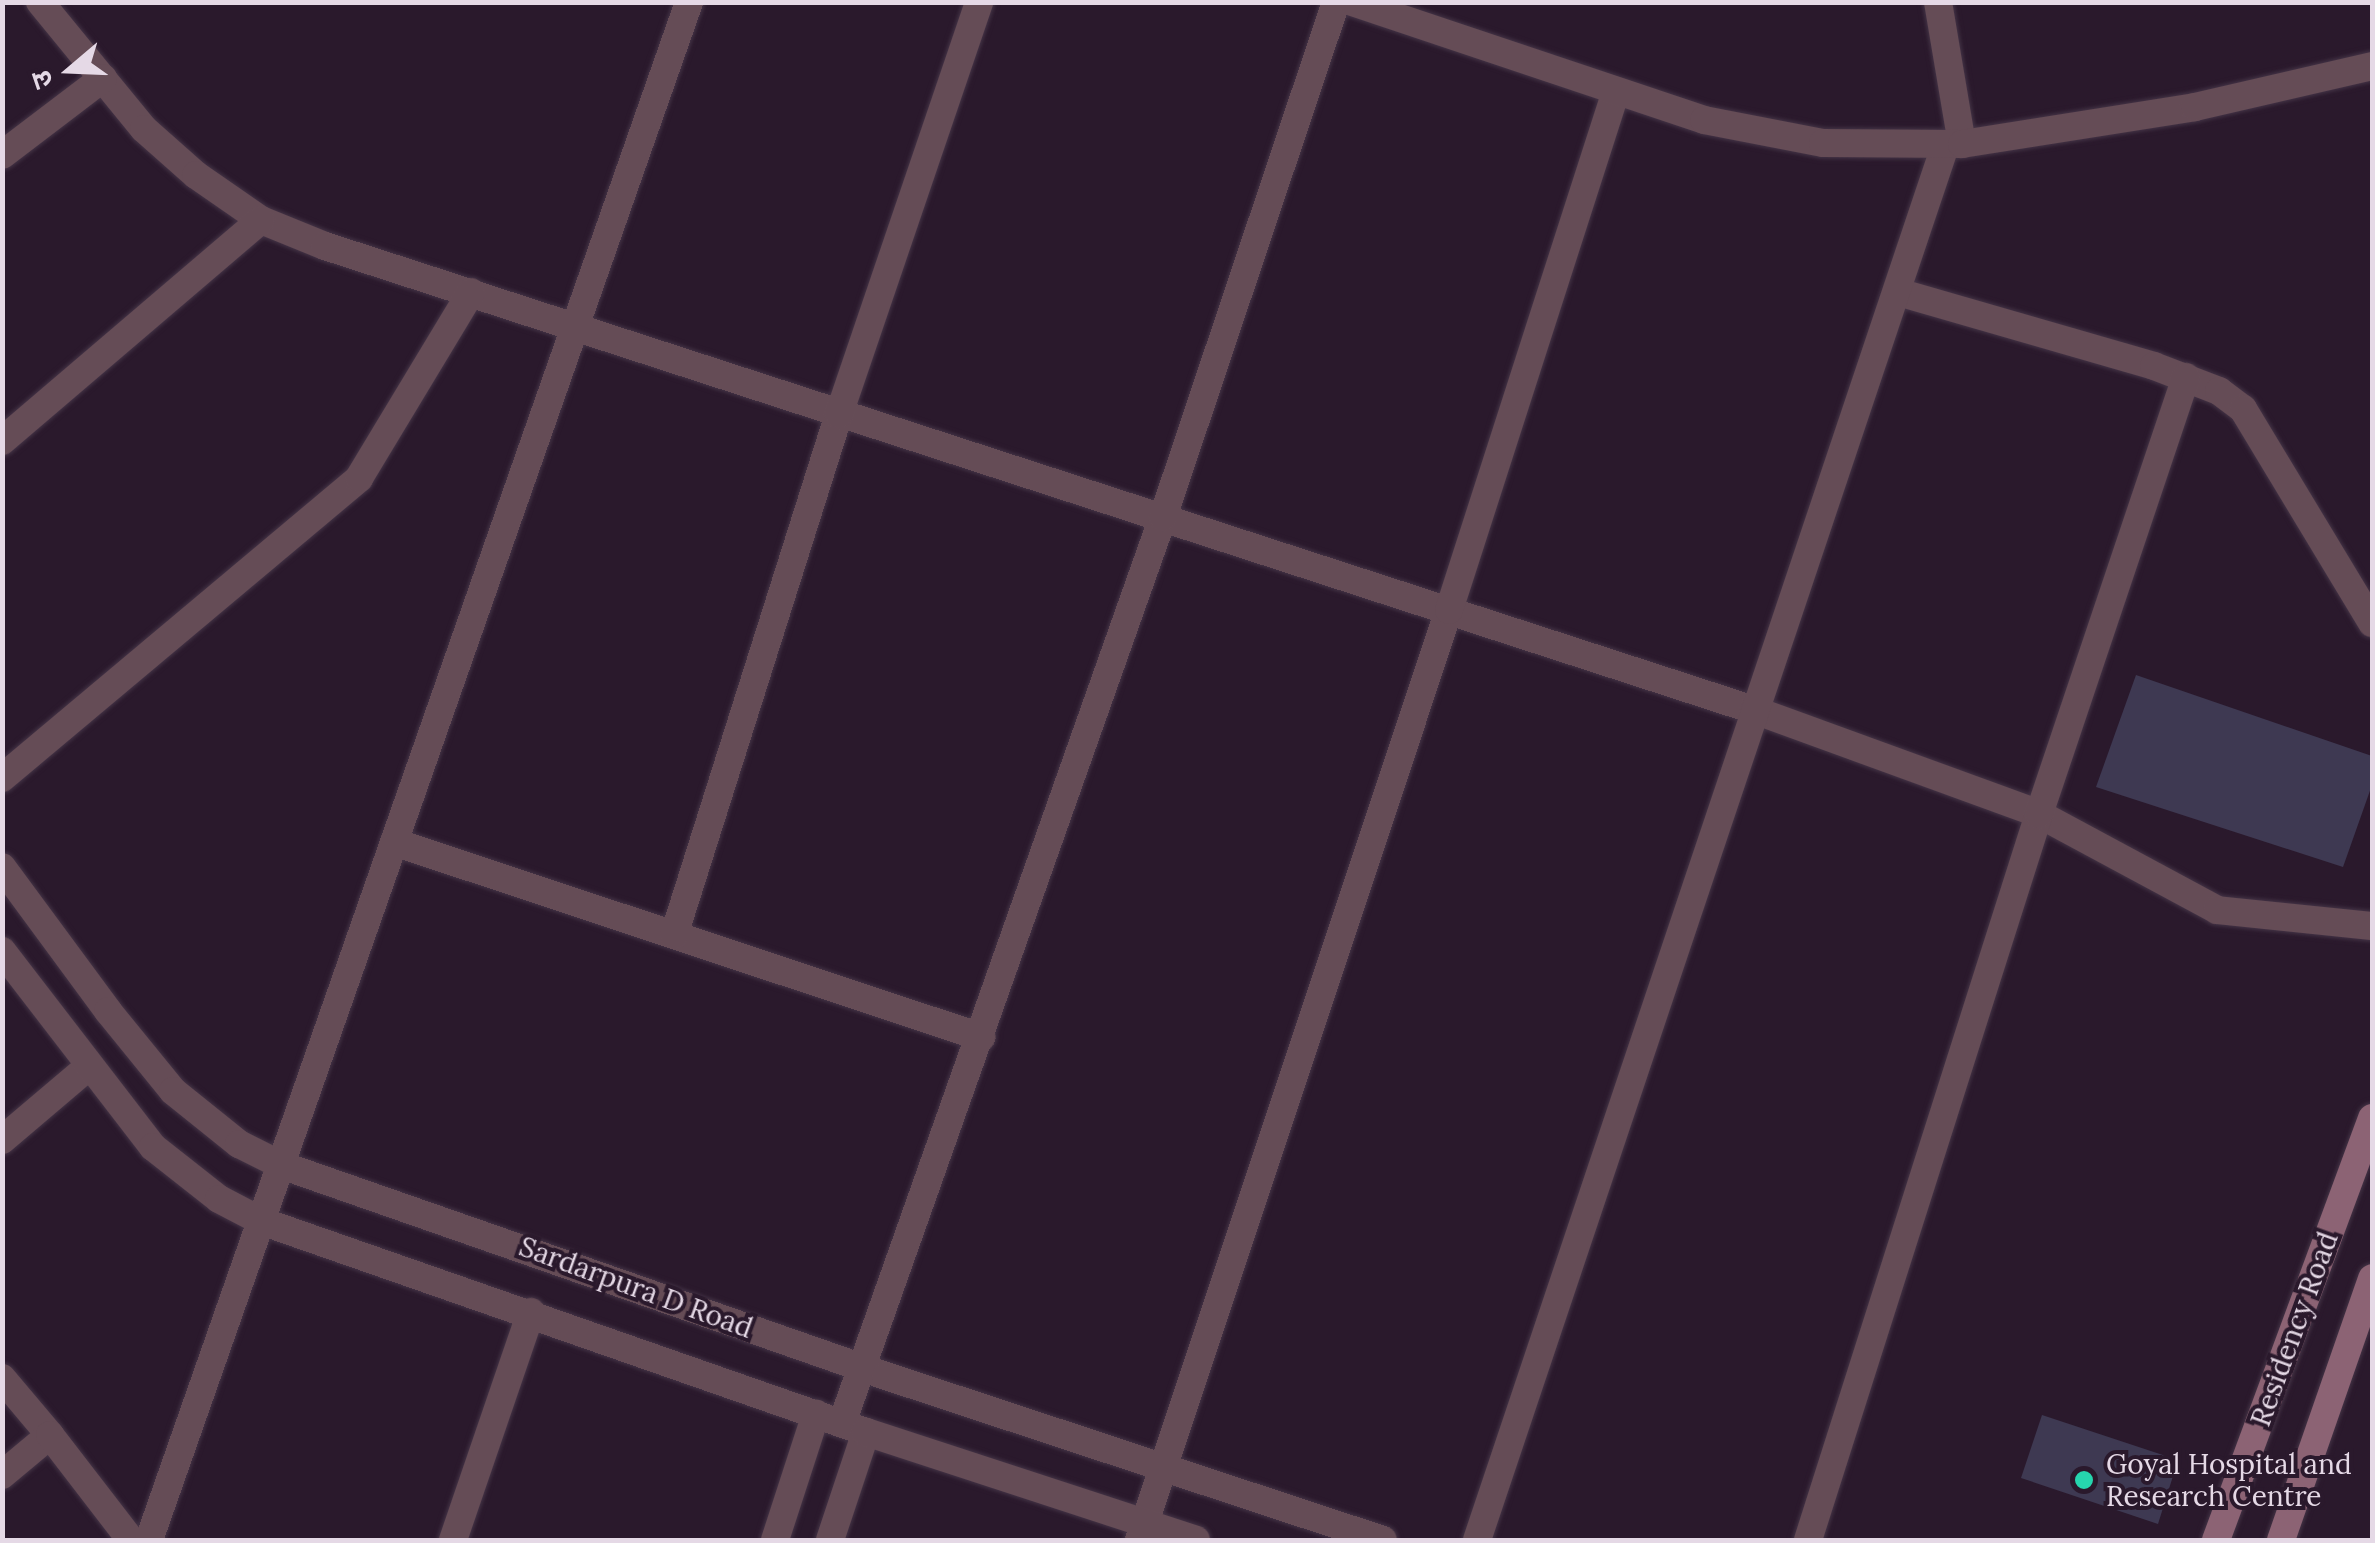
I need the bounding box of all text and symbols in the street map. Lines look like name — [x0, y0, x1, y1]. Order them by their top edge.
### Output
north arrow — [20, 20, 120, 120]
text: उ — [22, 66, 61, 93]
street label: Residency Road — [2243, 1227, 2345, 1431]
street label: Sardarpura D Road — [515, 1229, 757, 1345]
place label: Goyal Hospital and Research Centre — [2106, 1447, 2352, 1513]
marker: Goyal Hospital and Research Centre — [2071, 1467, 2097, 1493]

